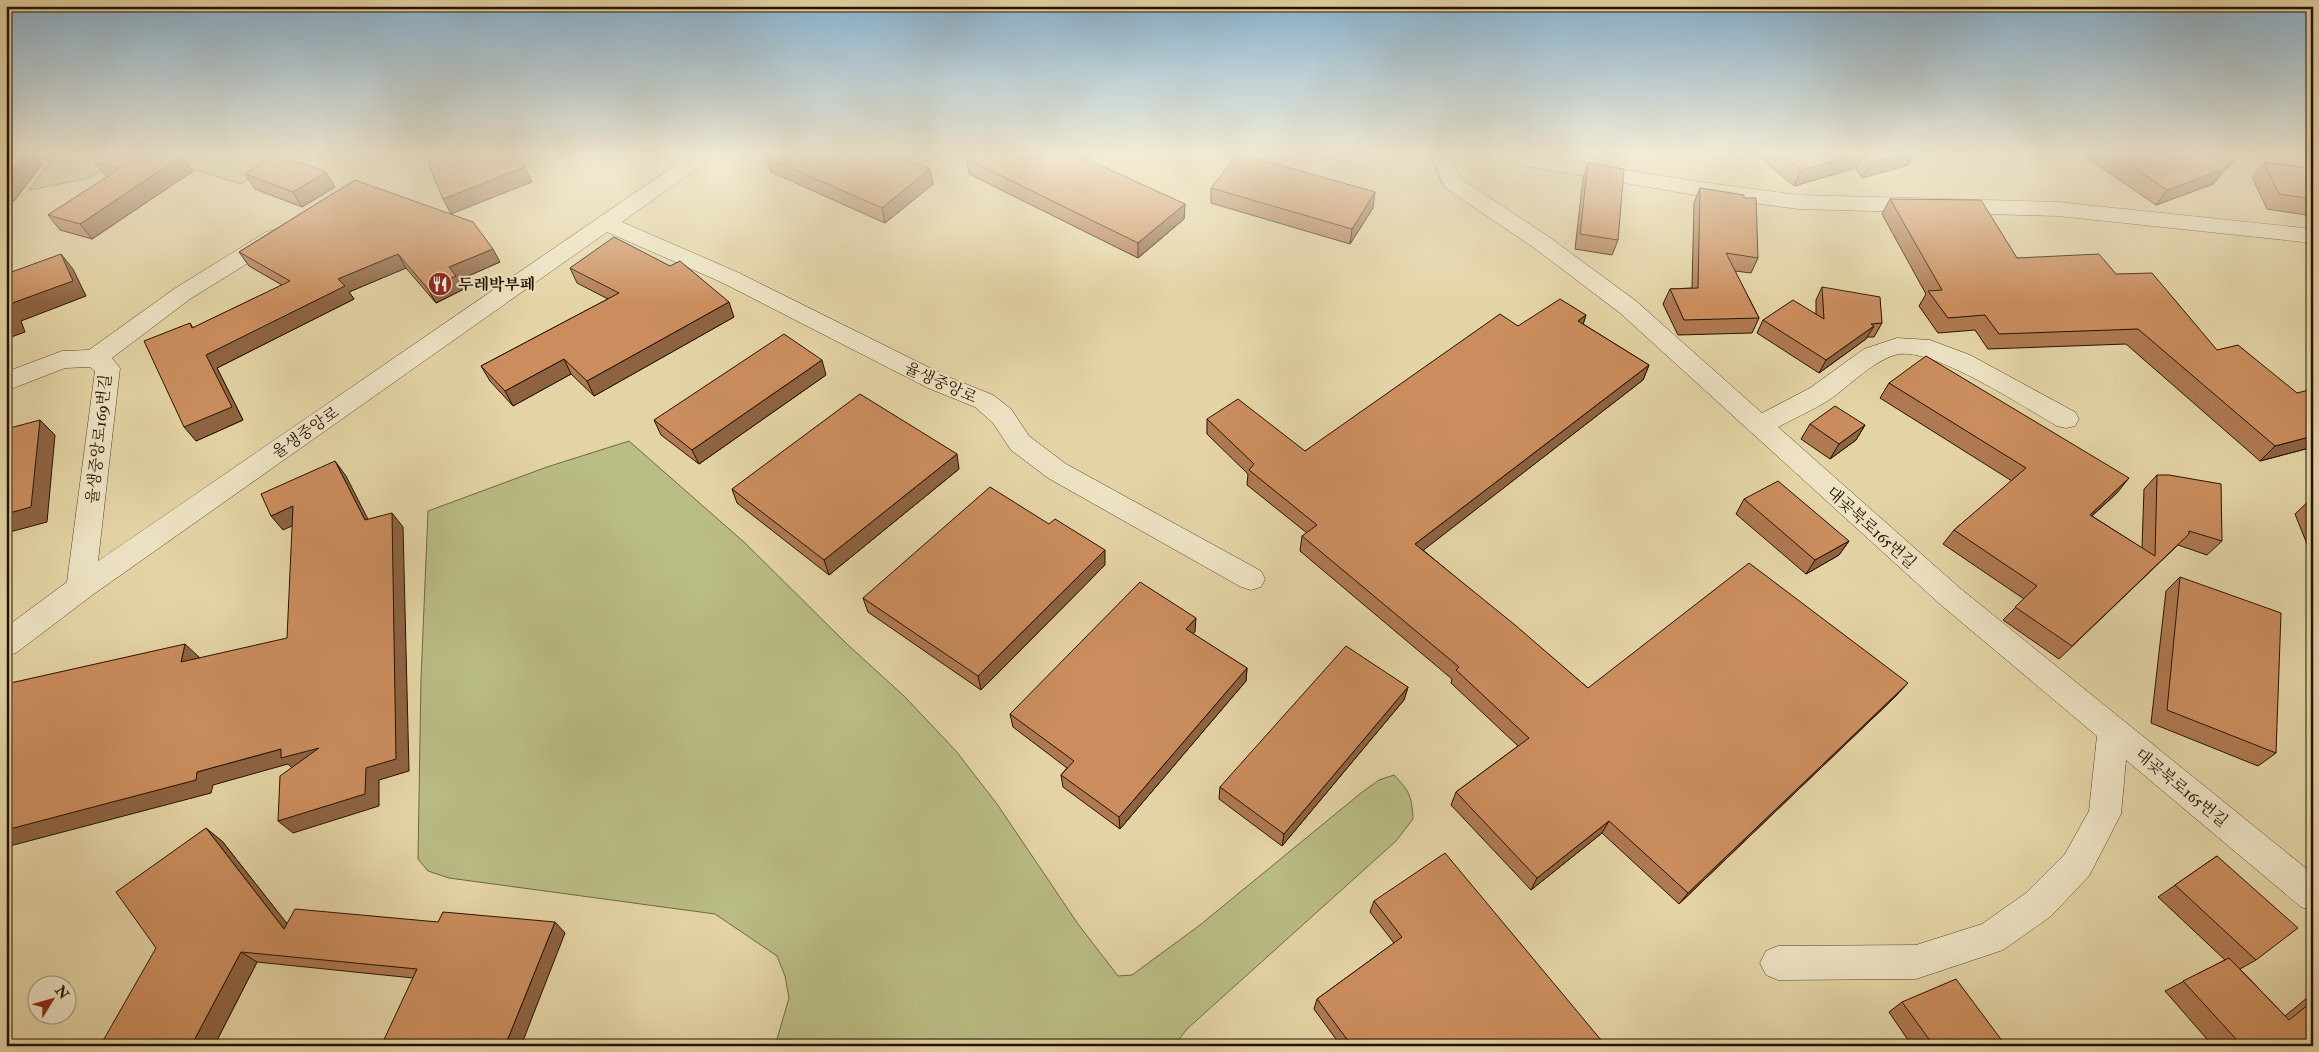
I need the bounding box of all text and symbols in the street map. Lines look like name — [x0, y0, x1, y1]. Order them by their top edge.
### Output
restaurant icon: 두레박부페 — [427, 271, 453, 297]
place label: 두레박부페 — [458, 275, 535, 295]
street label: 율생중앙로 — [901, 358, 980, 408]
street label: 율생중앙로169번길 — [82, 373, 116, 505]
street label: 율생중앙로 — [268, 402, 343, 463]
street label: 대곶북로165번길 — [1822, 482, 1920, 573]
street label: 대곶북로165번길 — [2131, 744, 2232, 831]
north arrow — [28, 974, 78, 1024]
text: N — [51, 982, 73, 1003]

